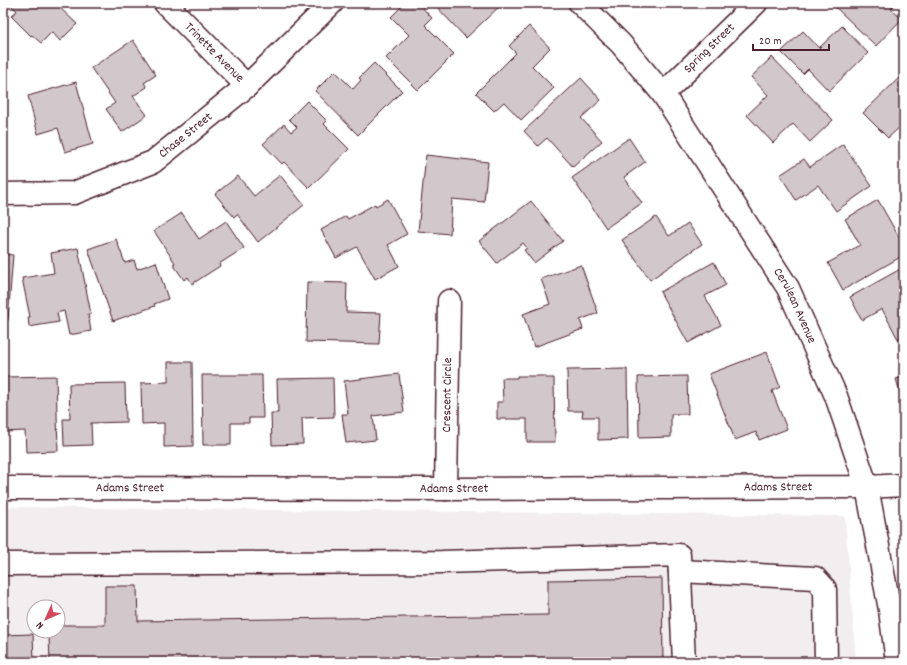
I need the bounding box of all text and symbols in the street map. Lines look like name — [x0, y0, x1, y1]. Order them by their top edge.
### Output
street label: Trinette Avenue — [180, 18, 249, 87]
street label: Spring Street — [679, 19, 740, 78]
scale bar — [753, 26, 829, 52]
text: 20 m — [759, 33, 782, 50]
street label: Chase Street — [155, 108, 217, 163]
street label: Cerulean Avenue — [768, 264, 821, 347]
street label: Crescent Circle — [437, 357, 458, 433]
street label: Adams Street — [744, 478, 812, 497]
street label: Adams Street — [96, 479, 164, 498]
street label: Adams Street — [420, 479, 488, 499]
north arrow — [26, 599, 66, 639]
text: N — [32, 617, 48, 632]

